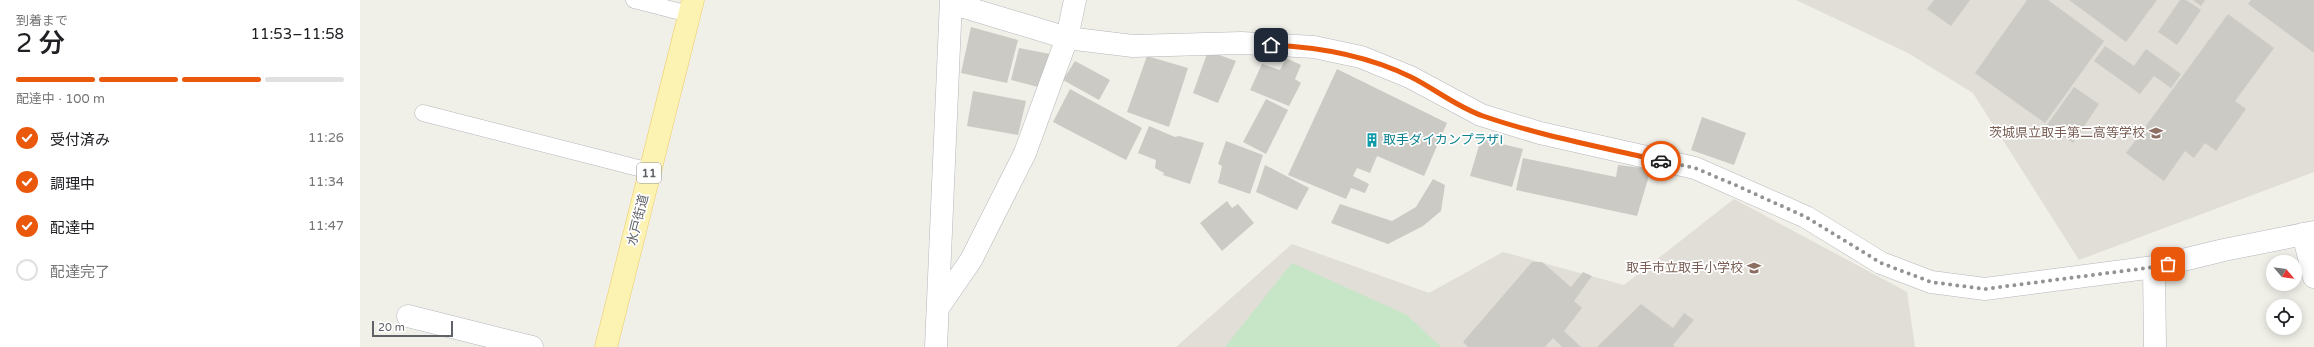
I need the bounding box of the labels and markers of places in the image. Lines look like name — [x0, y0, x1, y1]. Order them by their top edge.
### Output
pin — [1254, 28, 1288, 62]
place label: 茨城県立取手第二高等学校 — [1989, 125, 2145, 141]
school or university icon: 茨城県立取手第二高等学校 — [2148, 125, 2164, 141]
building icon: 取手ダイカンプラザI — [1364, 132, 1380, 148]
place label: 取手ダイカンプラザI — [1383, 132, 1503, 148]
pin — [2151, 247, 2185, 281]
place label: 取手市立取手小学校 — [1626, 260, 1743, 276]
school or university icon: 取手市立取手小学校 — [1746, 260, 1762, 276]

